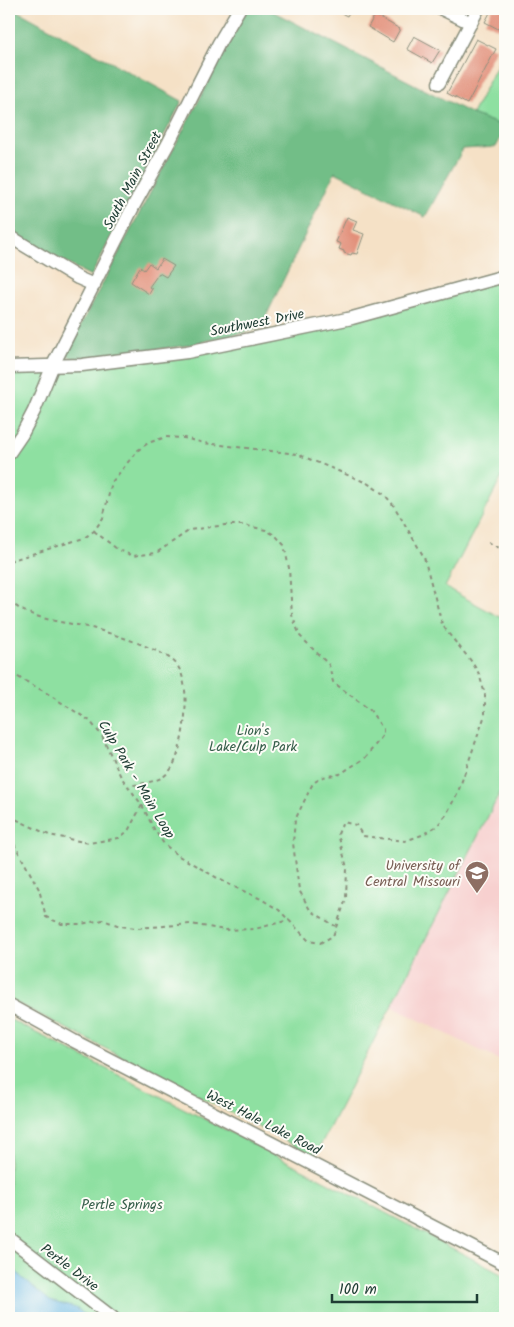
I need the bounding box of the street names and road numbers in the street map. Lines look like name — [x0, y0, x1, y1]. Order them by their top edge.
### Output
street label: South Main Street — [98, 127, 168, 234]
street label: Southwest Drive — [208, 303, 307, 343]
street label: Culp Park - Main Loop — [92, 716, 180, 843]
street label: West Hale Lake Road — [202, 1084, 326, 1162]
street label: Pertle Drive — [35, 1238, 104, 1298]

